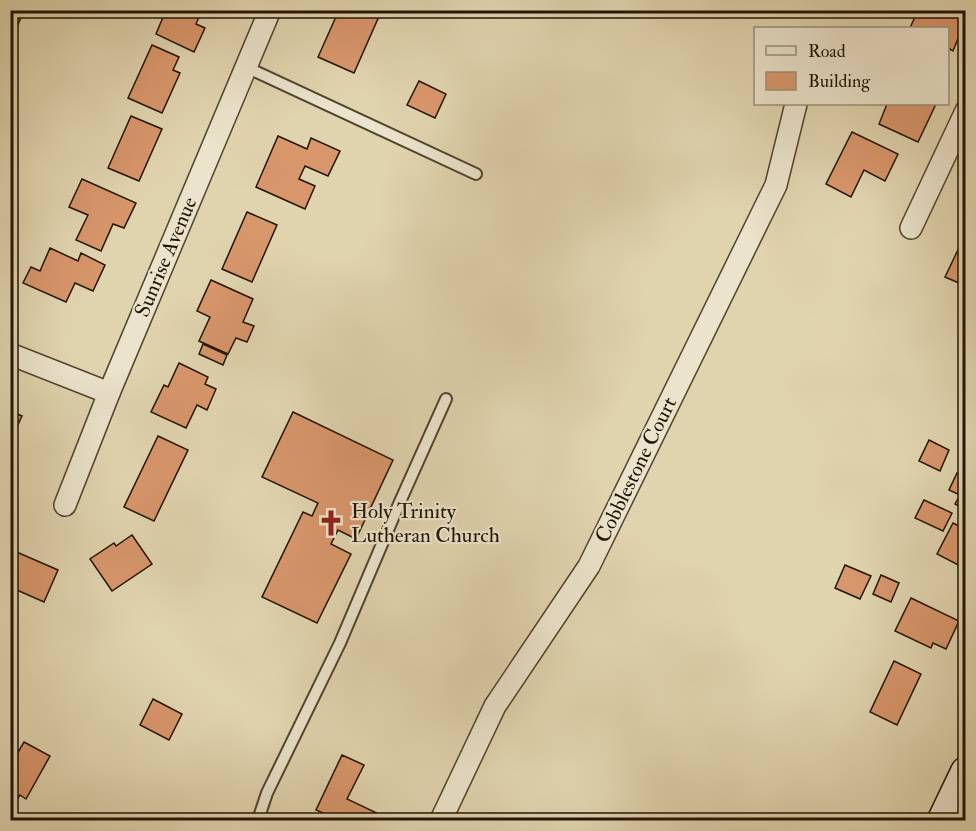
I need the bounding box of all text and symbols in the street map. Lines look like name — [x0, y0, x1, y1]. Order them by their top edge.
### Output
legend — [754, 27, 949, 105]
text: Road — [808, 40, 846, 63]
text: Building — [808, 70, 871, 93]
street label: Sunrise Avenue — [129, 193, 203, 321]
street label: Cobblestone Court — [589, 392, 683, 547]
place label: Holy Trinity Lutheran Church — [351, 498, 500, 549]
church icon: Holy Trinity Lutheran Church — [316, 508, 346, 538]

